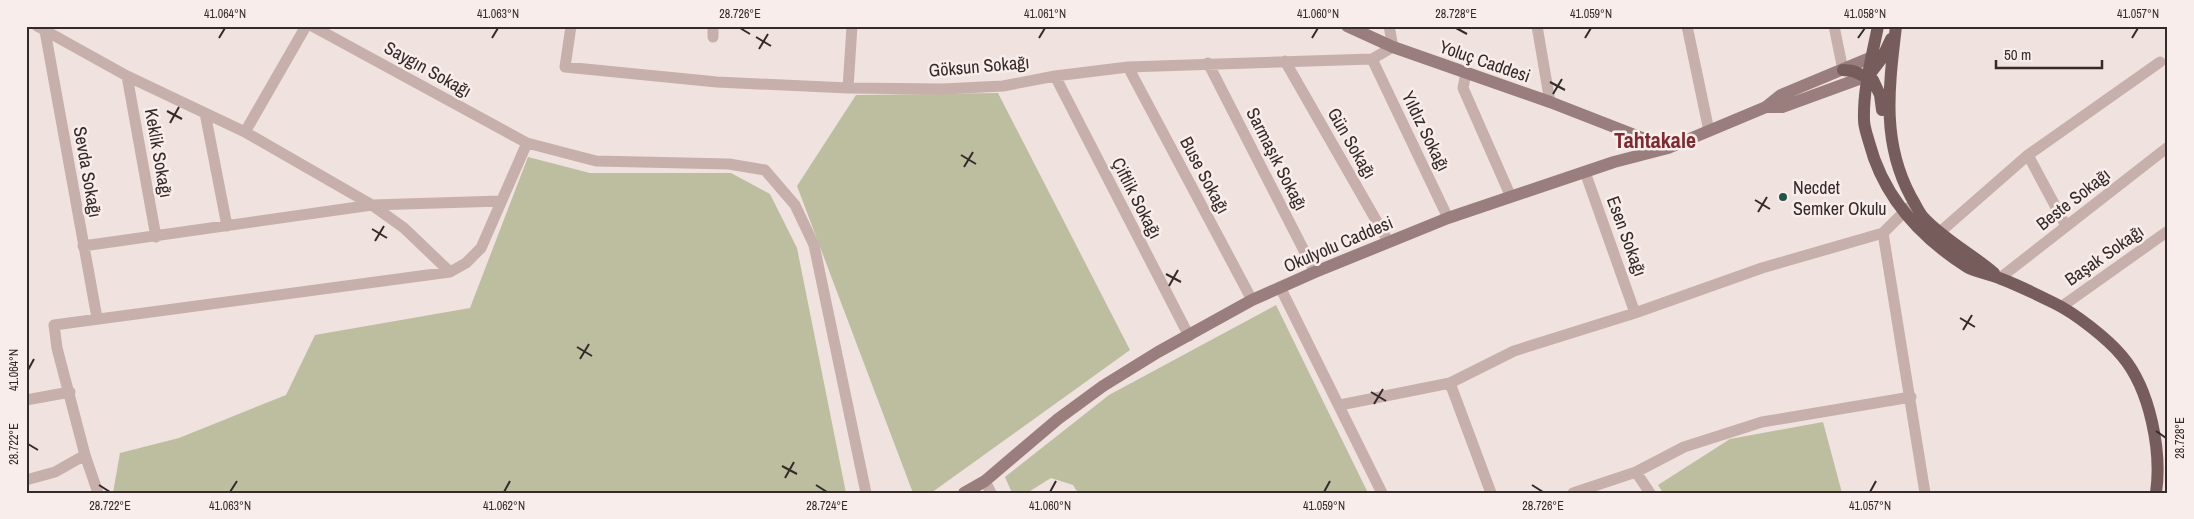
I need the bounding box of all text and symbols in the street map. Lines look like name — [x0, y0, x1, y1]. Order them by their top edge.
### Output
text: 41.064°N — [204, 6, 246, 22]
text: 41.063°N — [477, 6, 519, 22]
text: 28.726°E — [719, 6, 761, 22]
text: 41.061°N — [1024, 6, 1066, 22]
text: 41.060°N — [1297, 6, 1339, 22]
text: 28.728°E — [1435, 6, 1477, 22]
text: 41.059°N — [1570, 6, 1612, 22]
text: 41.058°N — [1844, 6, 1886, 22]
text: 41.057°N — [2117, 6, 2159, 22]
street label: Yoluç Caddesi — [1436, 34, 1534, 88]
street label: Saygın Sokağı — [380, 35, 476, 103]
scale bar — [1996, 38, 2103, 70]
text: 50 m — [2004, 44, 2031, 65]
street label: Göksun Sokağı — [928, 49, 1030, 83]
street label: Yıldız Sokağı — [1396, 87, 1456, 175]
street label: Sarmaşık Sokağı — [1240, 103, 1314, 215]
street label: Gün Sokağı — [1322, 103, 1382, 183]
street label: Keklik Sokağı — [139, 106, 179, 200]
street label: Sevda Sokağı — [68, 125, 108, 219]
district label: Tahtakale — [1614, 125, 1696, 155]
street label: Buse Sokağı — [1174, 132, 1236, 218]
street label: Çiftlik Sokağı — [1106, 153, 1168, 243]
street label: Beste Sokağı — [2031, 162, 2115, 236]
place label: Necdet Semker Okulu — [1793, 175, 1887, 221]
marker: Necdet Semker Okulu — [1777, 191, 1789, 203]
street label: Esen Sokağı — [1601, 192, 1653, 280]
street label: Okulyolu Caddesi — [1279, 210, 1397, 278]
street label: Başak Sokağı — [2060, 219, 2148, 291]
text: 41.064°N — [6, 349, 22, 391]
text: 28.728°E — [2172, 417, 2188, 459]
text: 28.722°E — [6, 423, 22, 465]
text: 28.722°E — [89, 498, 131, 514]
text: 41.063°N — [209, 498, 251, 514]
text: 41.062°N — [483, 498, 525, 514]
text: 28.724°E — [806, 498, 848, 514]
text: 41.060°N — [1029, 498, 1071, 514]
text: 41.059°N — [1303, 498, 1345, 514]
text: 28.726°E — [1522, 498, 1564, 514]
text: 41.057°N — [1849, 498, 1891, 514]

